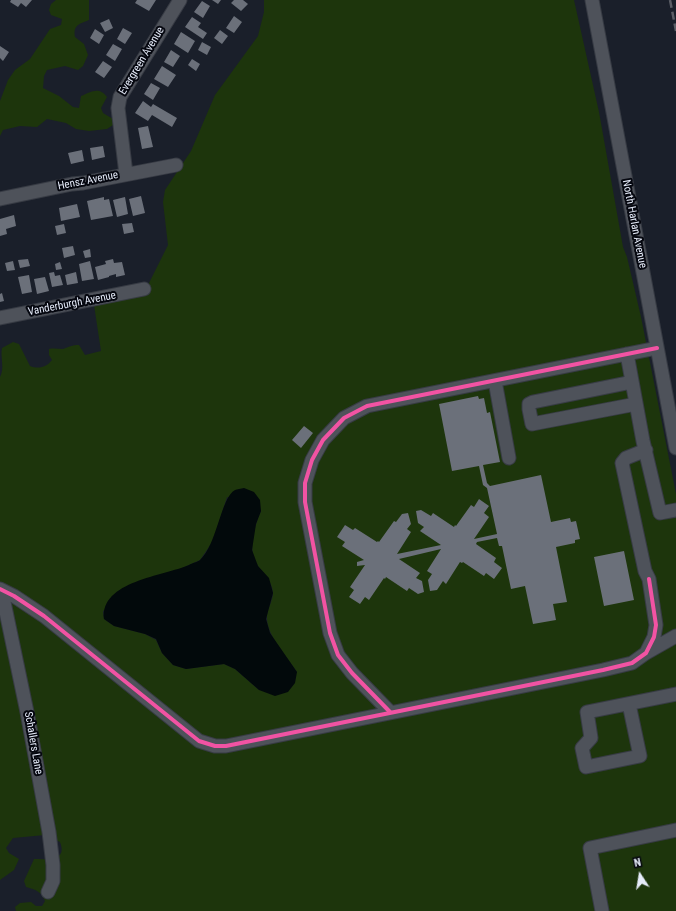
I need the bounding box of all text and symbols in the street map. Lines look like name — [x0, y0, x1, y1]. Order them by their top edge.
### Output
street label: Evergreen Avenue — [117, 25, 167, 97]
street label: Hensz Avenue — [57, 169, 119, 193]
street label: North Harlan Avenue — [619, 179, 649, 269]
street label: Vanderburgh Avenue — [27, 289, 117, 319]
street label: Schallers Lane — [21, 711, 45, 775]
north arrow — [620, 855, 660, 895]
text: N — [633, 856, 642, 870]

